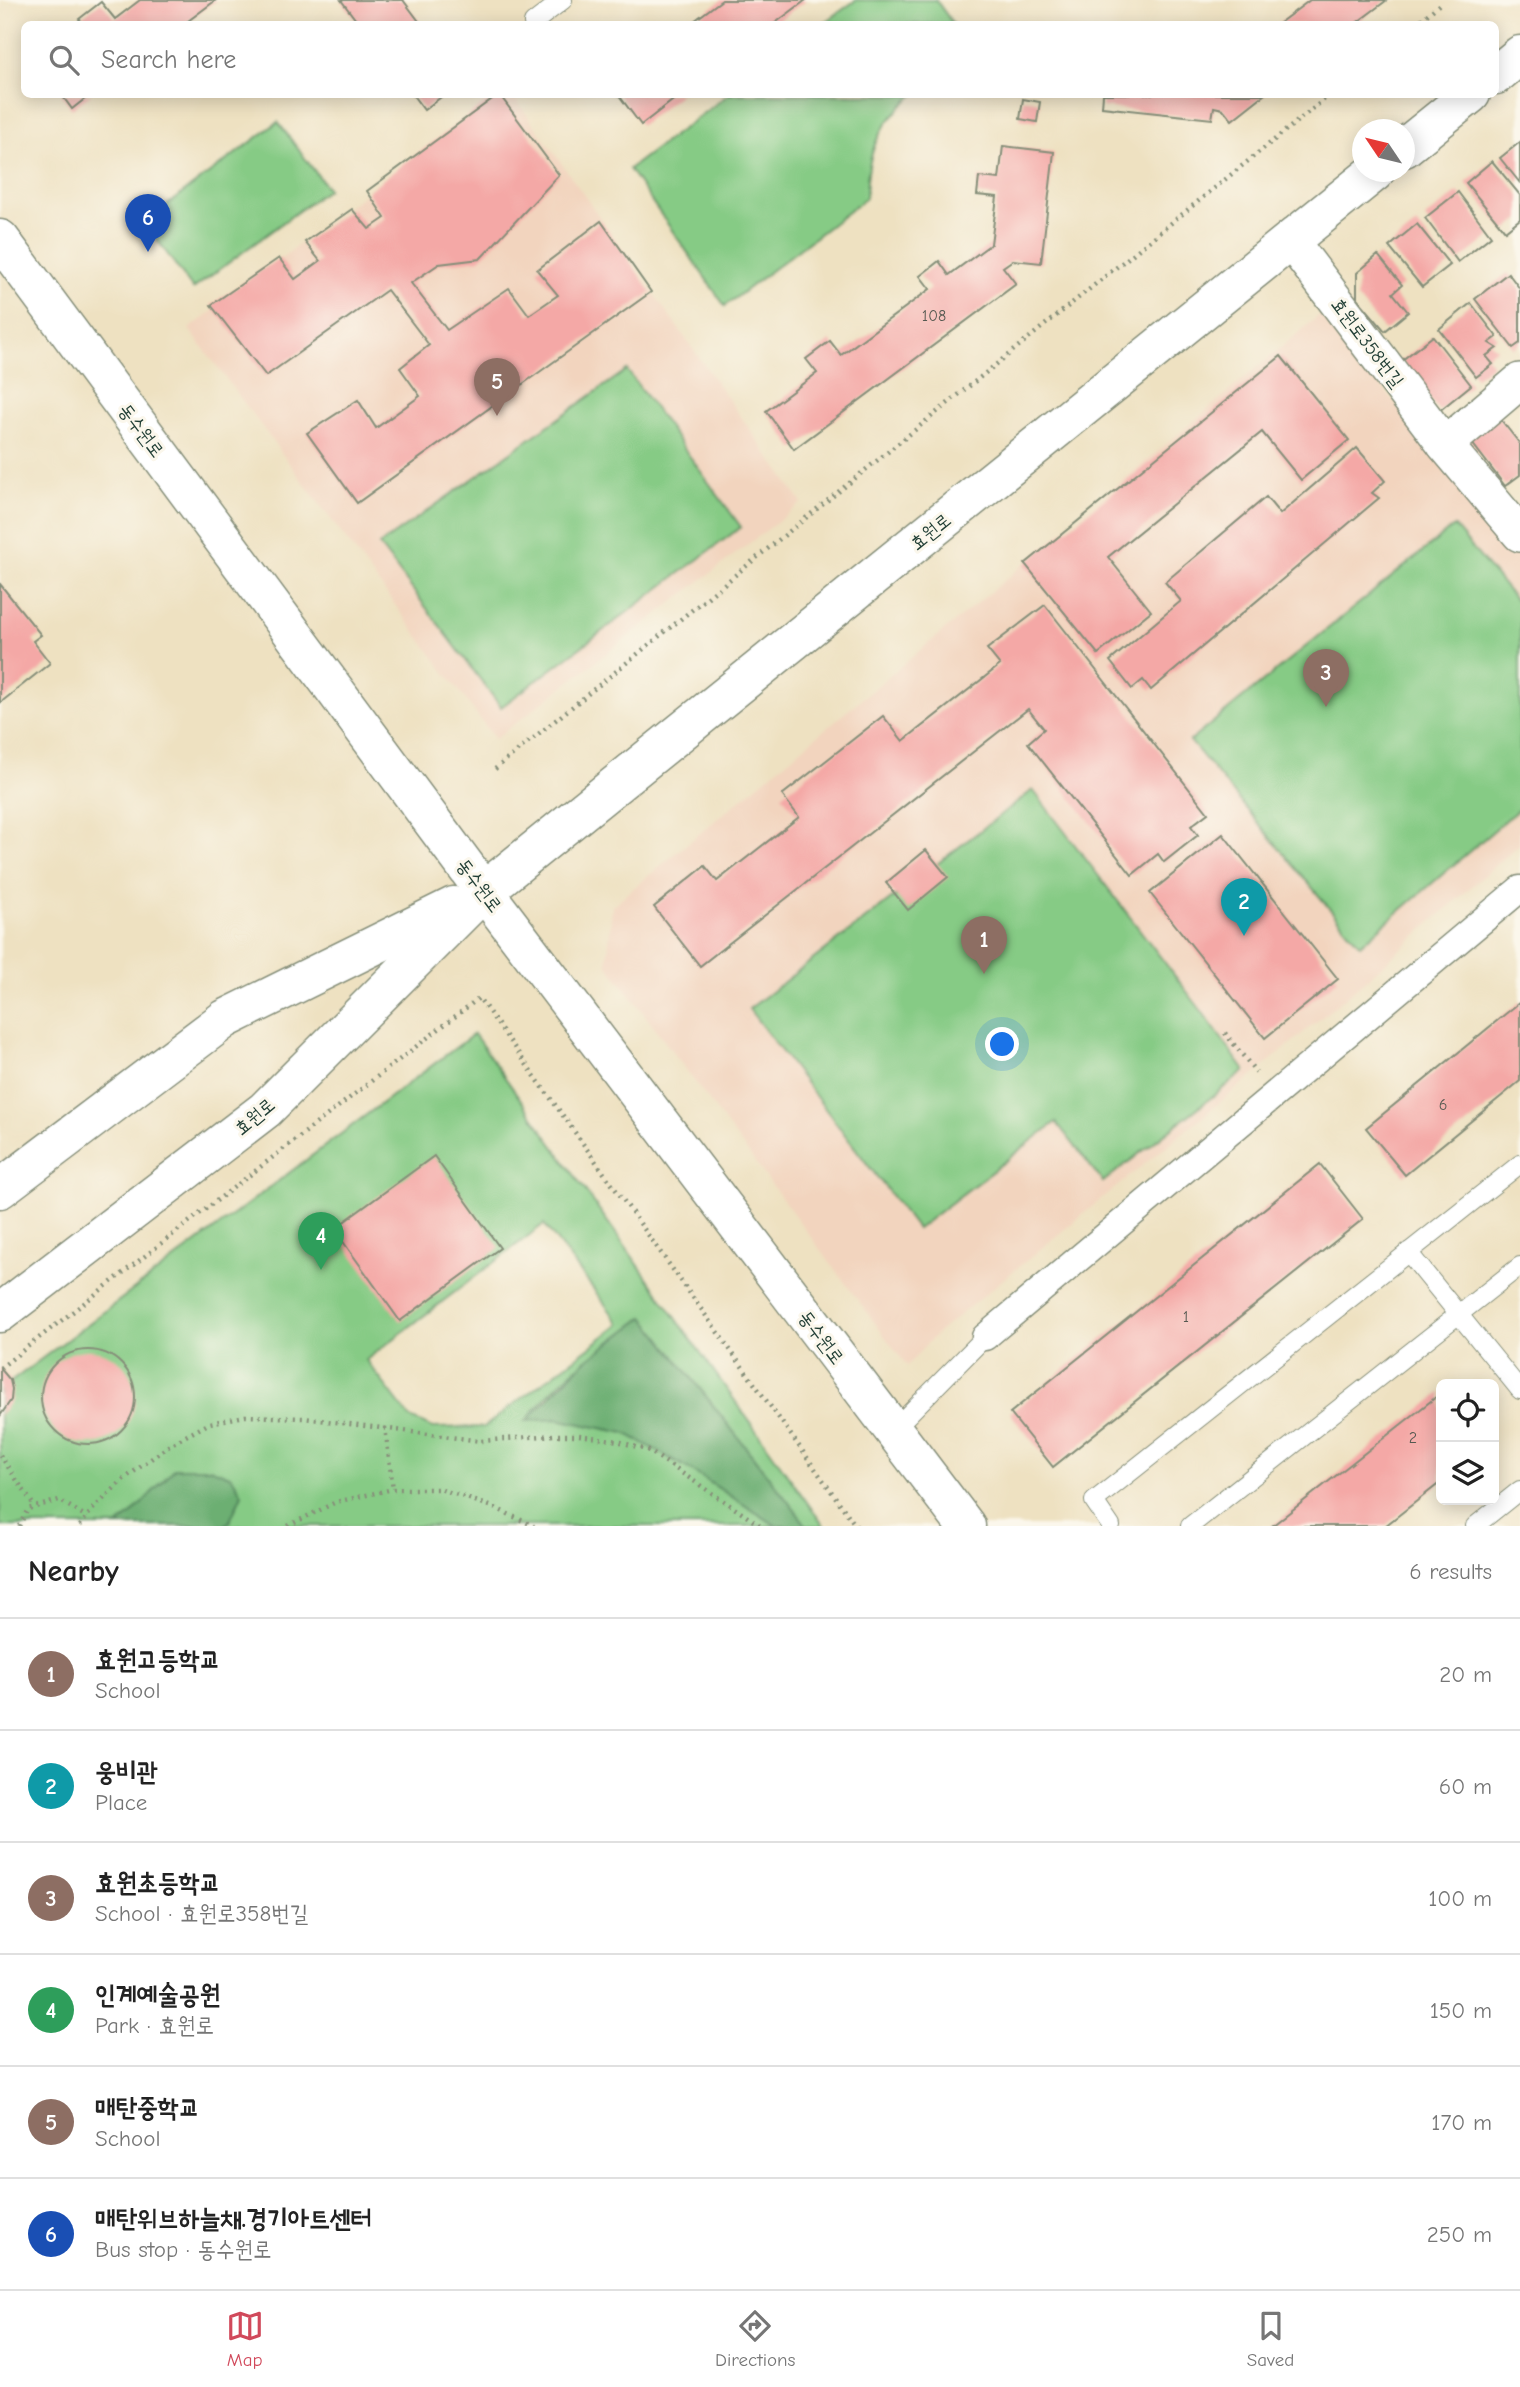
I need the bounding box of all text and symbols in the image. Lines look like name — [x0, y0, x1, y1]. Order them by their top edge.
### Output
search box — [21, 21, 1499, 98]
icon: search — [45, 41, 83, 79]
text: Search here — [101, 45, 236, 75]
north arrow — [1352, 119, 1415, 182]
pin: 6 — [125, 194, 171, 252]
street label: 효원로358번길 — [1326, 294, 1408, 392]
house number: 108 — [922, 307, 946, 325]
pin: 5 — [474, 358, 520, 416]
street label: 동수원로 — [114, 400, 168, 462]
street label: 효원로 — [906, 509, 955, 555]
pin: 3 — [1303, 649, 1349, 707]
street label: 동수원로 — [452, 855, 506, 917]
pin: 2 — [1221, 878, 1267, 936]
pin: 1 — [961, 916, 1007, 974]
your location — [985, 1027, 1019, 1061]
street label: 효원로 — [230, 1094, 279, 1140]
house number: 6 — [1439, 1096, 1447, 1114]
pin: 4 — [298, 1212, 344, 1270]
street label: 동수원로 — [794, 1307, 848, 1369]
house number: 1 — [1183, 1308, 1189, 1326]
map controls — [1436, 1379, 1499, 1505]
button: locate — [1436, 1379, 1499, 1442]
house number: 2 — [1409, 1429, 1417, 1447]
button: layers — [1436, 1442, 1499, 1505]
text: Nearby — [28, 1554, 119, 1589]
text: 6 results — [1409, 1558, 1492, 1585]
text: 효원고등학교 — [95, 1645, 221, 1675]
text: 1 — [46, 1661, 56, 1688]
text: 20 m — [1439, 1661, 1492, 1688]
text: School — [95, 1677, 160, 1704]
text: 웅비관 — [95, 1757, 158, 1787]
text: 2 — [45, 1773, 57, 1800]
text: 60 m — [1439, 1773, 1492, 1800]
text: Place — [95, 1789, 147, 1816]
text: 효원초등학교 — [95, 1868, 221, 1898]
text: 3 — [45, 1885, 57, 1912]
text: 100 m — [1428, 1885, 1492, 1912]
text: School · 효원로358번길 — [95, 1900, 308, 1927]
text: 인계예술공원 — [95, 1980, 221, 2010]
text: 4 — [46, 1997, 56, 2024]
text: 150 m — [1430, 1997, 1492, 2024]
text: Park · 효원로 — [95, 2012, 214, 2039]
text: 매탄중학교 — [95, 2093, 200, 2123]
text: 5 — [45, 2109, 57, 2136]
text: 170 m — [1431, 2109, 1492, 2136]
text: School — [95, 2125, 160, 2152]
text: 매탄위브하늘채.경기아트센터 — [95, 2204, 372, 2234]
text: 6 — [45, 2221, 57, 2248]
text: 250 m — [1427, 2221, 1492, 2248]
text: Bus stop · 동수원로 — [95, 2236, 272, 2263]
tab: Map — [226, 2307, 264, 2371]
tab: Directions — [715, 2307, 795, 2371]
tab: Saved — [1247, 2307, 1294, 2371]

